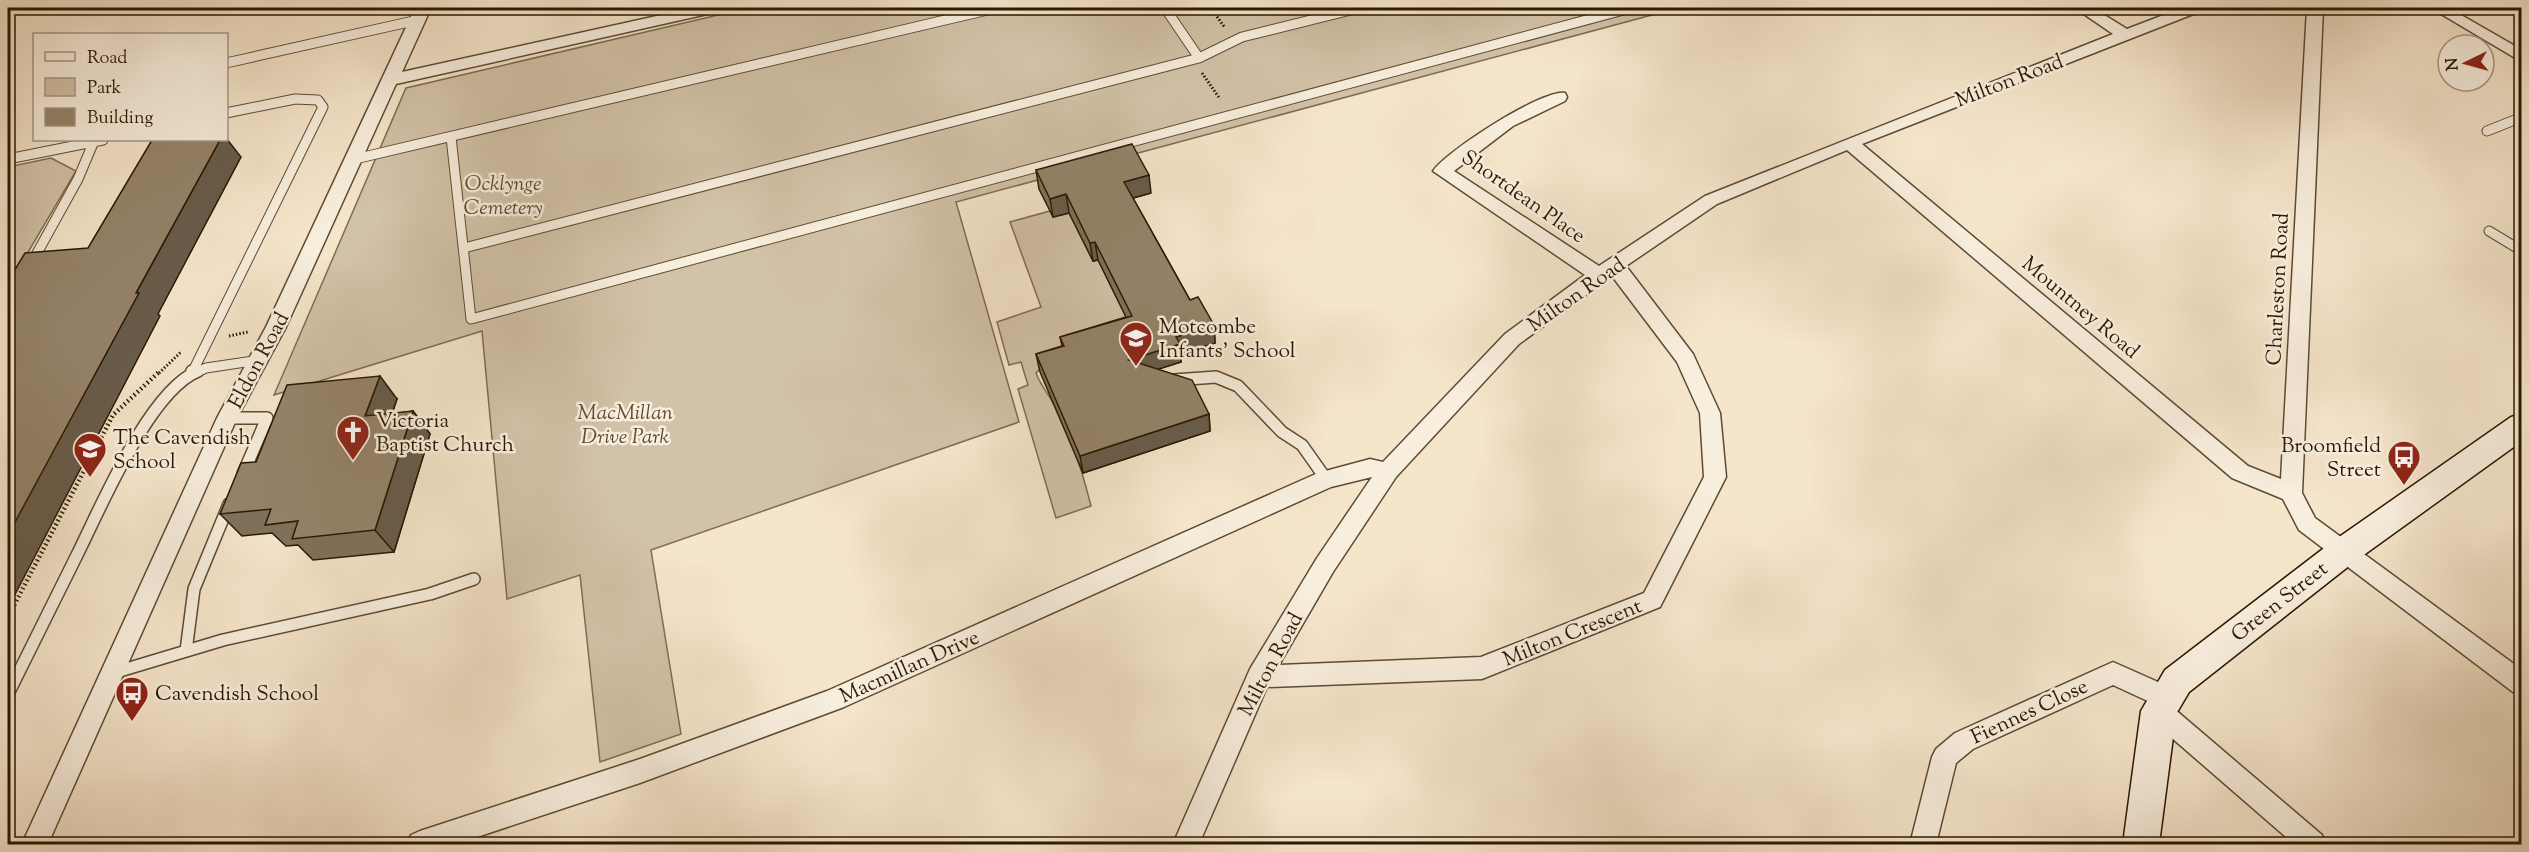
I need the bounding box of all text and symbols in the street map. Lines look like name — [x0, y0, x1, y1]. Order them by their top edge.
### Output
legend — [33, 33, 228, 141]
north arrow — [2436, 33, 2496, 93]
text: Road — [87, 46, 127, 72]
street label: Milton Road — [1951, 47, 2068, 116]
text: N — [2442, 57, 2466, 71]
text: Park — [87, 76, 122, 102]
text: Building — [87, 106, 153, 132]
street label: Shortdean Place — [1455, 144, 1591, 252]
park label: Ocklynge Cemetery — [464, 170, 542, 224]
street label: Charleston Road — [2260, 212, 2298, 366]
street label: Mountney Road — [2014, 250, 2145, 367]
street label: Milton Road — [1522, 251, 1632, 341]
street label: Eldon Road — [222, 307, 298, 415]
place label: Motcombe Infants' School — [1159, 313, 1296, 367]
school or university icon: Motcombe Infants' School — [1118, 320, 1154, 367]
park label: MacMillan Drive Park — [577, 399, 673, 453]
place label: Victoria Baptist Church — [376, 407, 514, 461]
church icon: Victoria Baptist Church — [335, 414, 371, 461]
place label: The Cavendish School — [113, 424, 251, 478]
school or university icon: The Cavendish School — [72, 431, 108, 478]
place label: Broomfield Street — [2281, 432, 2381, 486]
bus stop icon: Broomfield Street — [2386, 439, 2422, 486]
street label: Green Street — [2225, 555, 2335, 650]
street label: Milton Crescent — [1499, 592, 1647, 675]
street label: Milton Road — [1232, 608, 1312, 722]
street label: Macmillan Drive — [835, 624, 985, 712]
street label: Fiennes Close — [1966, 673, 2093, 753]
bus stop icon: Cavendish School — [114, 675, 150, 722]
place label: Cavendish School — [155, 680, 319, 710]

